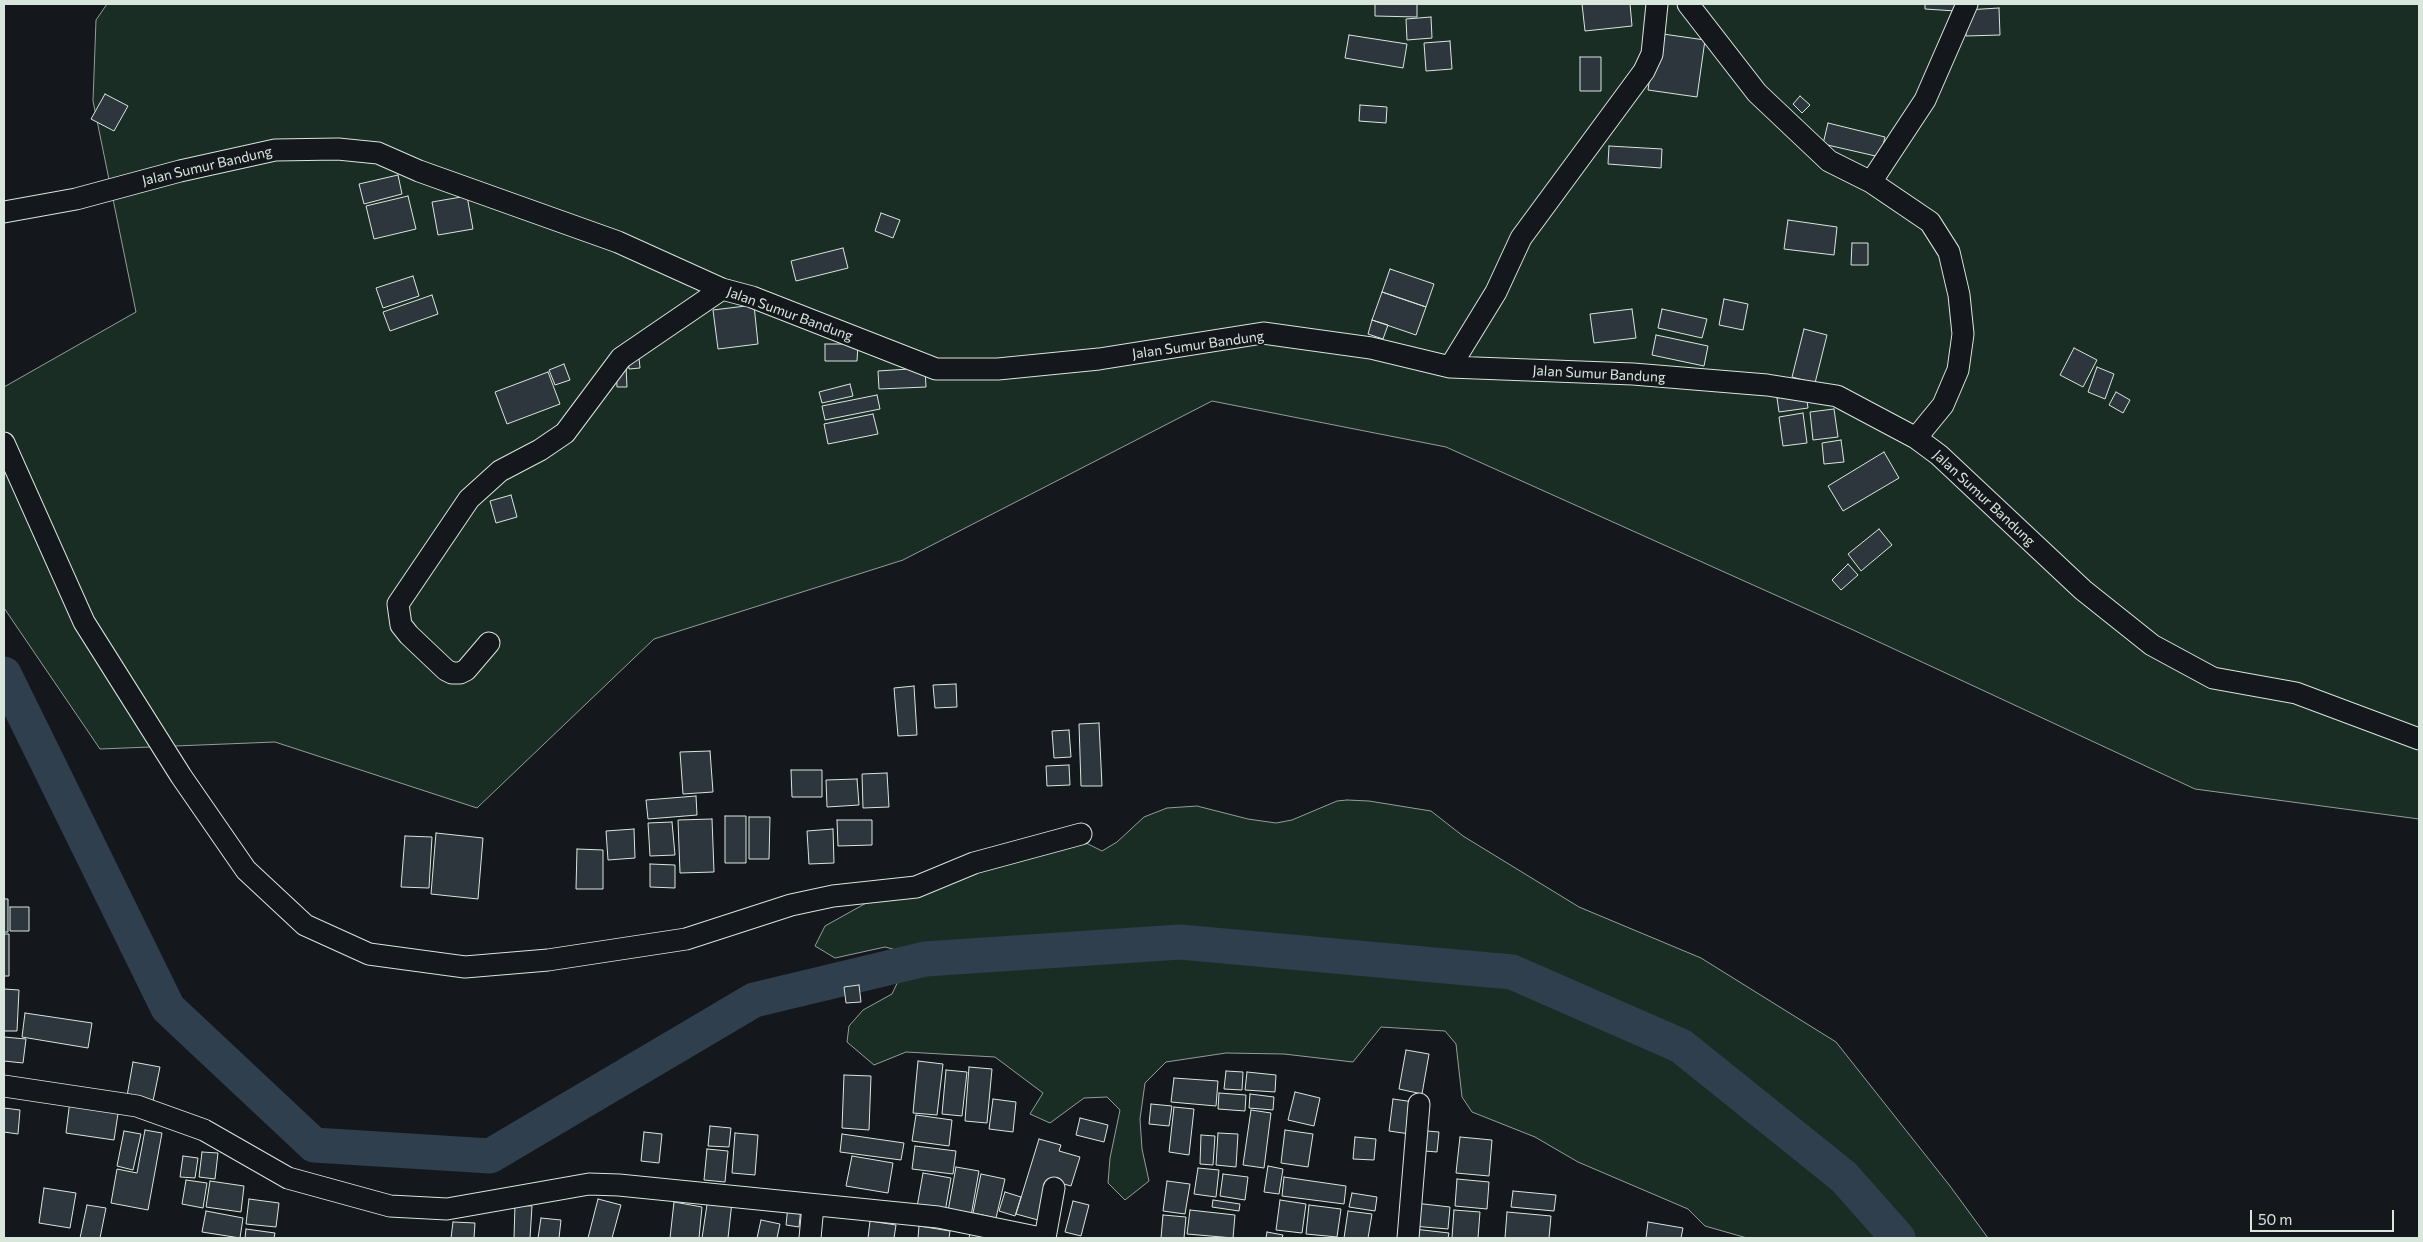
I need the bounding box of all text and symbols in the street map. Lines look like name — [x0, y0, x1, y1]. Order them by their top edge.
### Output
street label: Jalan Sumur Bandung — [140, 143, 274, 189]
street label: Jalan Sumur Bandung — [725, 283, 855, 345]
street label: Jalan Sumur Bandung — [1131, 327, 1265, 363]
street label: Jalan Sumur Bandung — [1532, 362, 1666, 386]
street label: Jalan Sumur Bandung — [1930, 446, 2038, 550]
scale bar — [2253, 1200, 2397, 1232]
text: 50 m — [2258, 1210, 2292, 1228]

